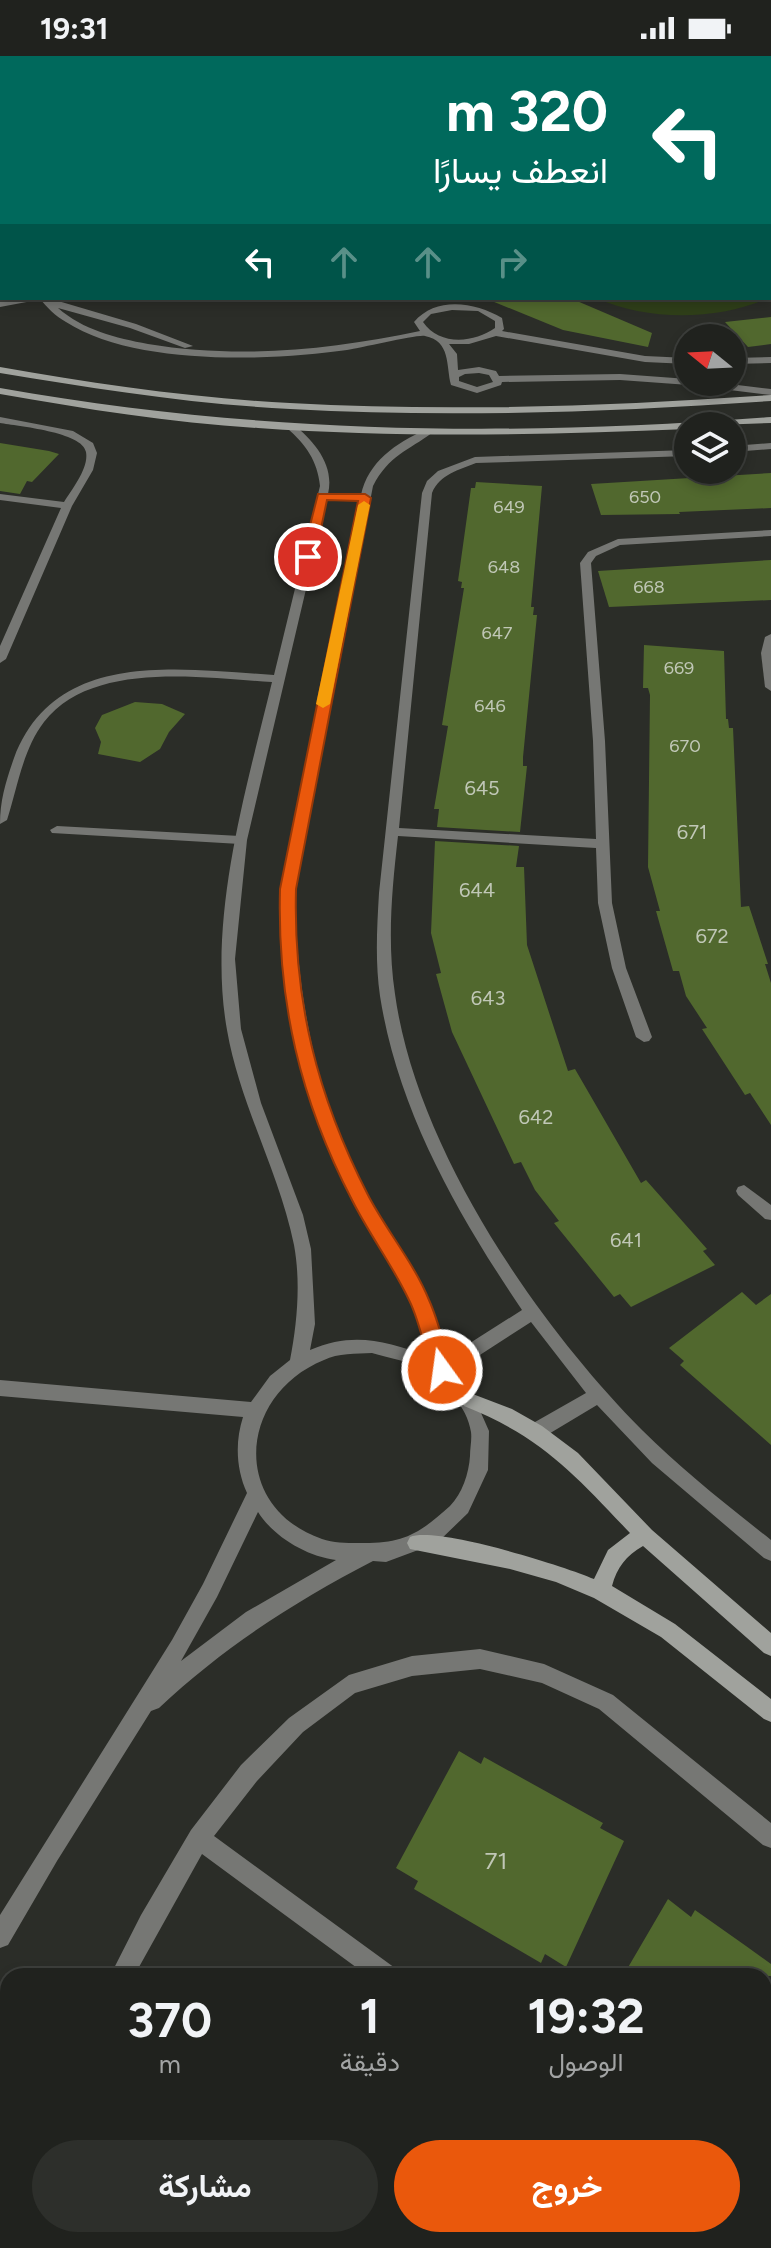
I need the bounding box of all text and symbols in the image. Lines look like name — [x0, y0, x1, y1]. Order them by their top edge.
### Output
text: 19:31 — [40, 10, 108, 47]
text: 320 m — [446, 78, 608, 145]
icon: left — [636, 88, 740, 192]
text: انعطف يسارًا — [433, 149, 608, 192]
icon: left — [238, 240, 282, 284]
icon: ahead — [322, 240, 366, 284]
icon: ahead — [406, 240, 450, 284]
icon: right — [490, 240, 534, 284]
north arrow — [674, 324, 746, 396]
map controls — [674, 324, 746, 484]
button: layers — [674, 412, 746, 484]
house number: 650 — [629, 486, 661, 508]
house number: 649 — [493, 496, 525, 518]
pin — [274, 523, 342, 591]
icon: arrive — [286, 535, 330, 579]
house number: 648 — [488, 556, 520, 578]
house number: 668 — [633, 576, 665, 598]
house number: 647 — [481, 622, 513, 644]
house number: 669 — [664, 657, 694, 679]
house number: 646 — [474, 695, 506, 717]
house number: 670 — [669, 735, 701, 757]
house number: 645 — [464, 776, 500, 800]
house number: 671 — [677, 820, 707, 844]
house number: 644 — [459, 878, 495, 902]
house number: 672 — [695, 924, 729, 948]
house number: 643 — [471, 986, 505, 1010]
house number: 642 — [519, 1105, 553, 1129]
house number: 641 — [610, 1228, 642, 1252]
position arrow — [400, 1328, 484, 1412]
house number: 71 — [485, 1846, 507, 1875]
text: 1 — [360, 1987, 380, 2045]
text: 19:32 — [527, 1987, 644, 2045]
text: 370 — [128, 1991, 212, 2049]
text: دقيقة — [340, 2046, 400, 2078]
text: الوصول — [548, 2046, 623, 2078]
text: m — [159, 2048, 181, 2080]
button: مشاركة — [32, 2140, 378, 2232]
button: خروج — [394, 2140, 740, 2232]

